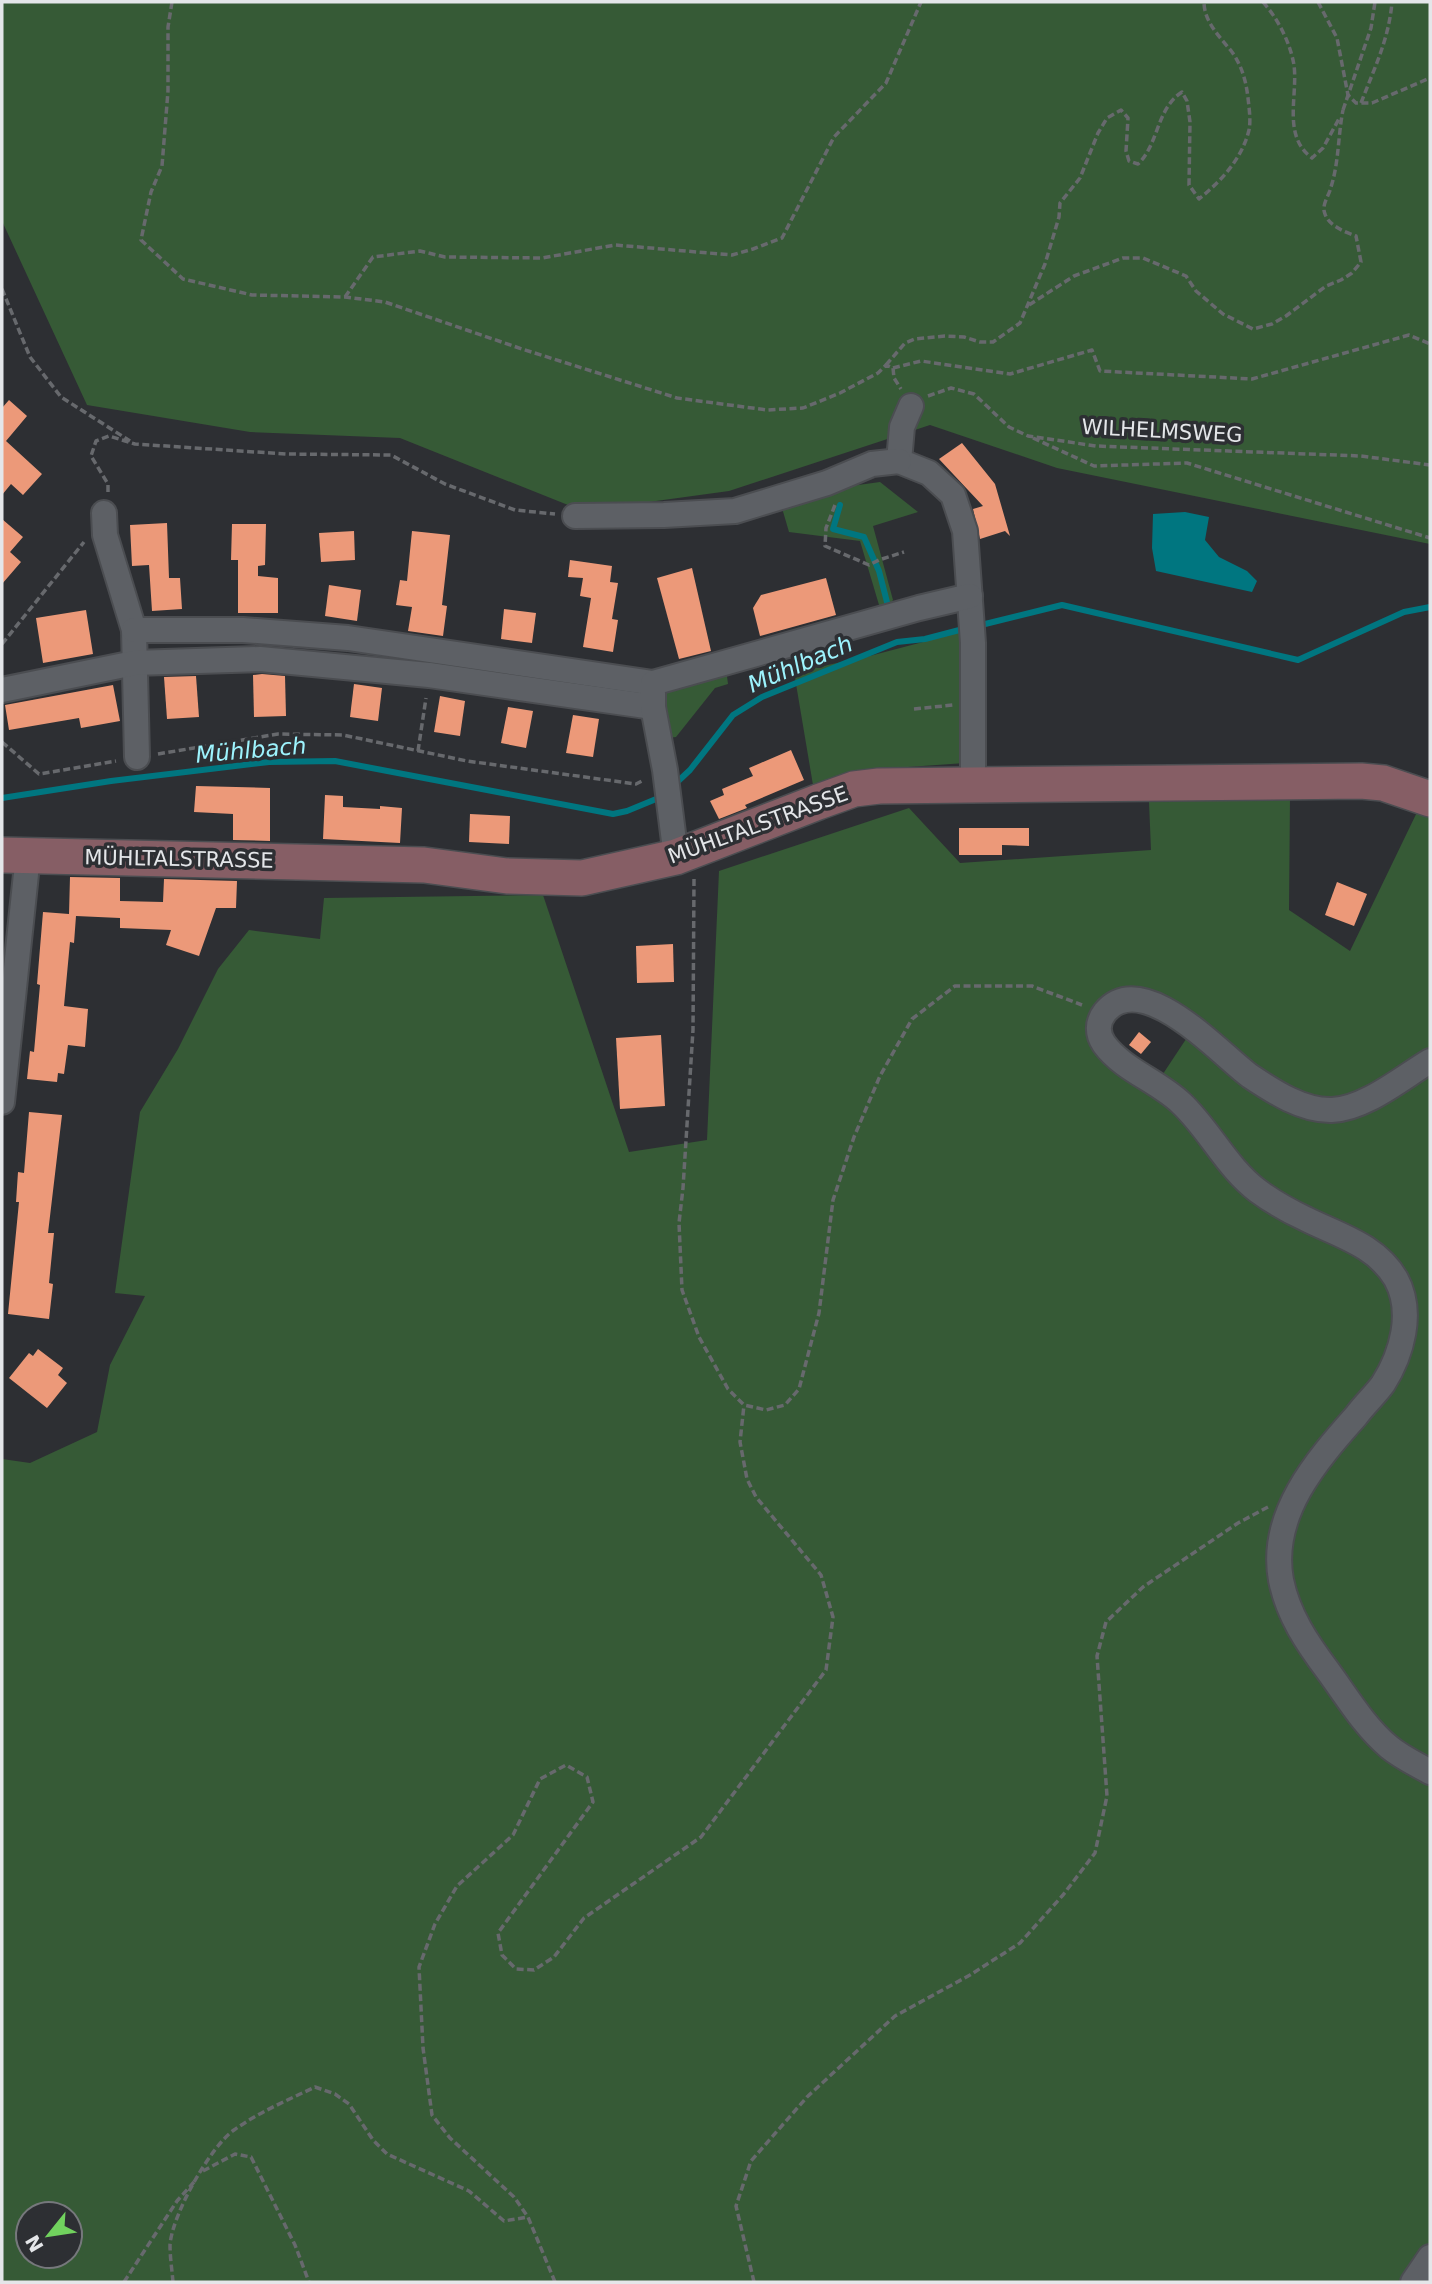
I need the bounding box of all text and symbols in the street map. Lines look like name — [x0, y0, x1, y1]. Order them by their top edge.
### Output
street label: WILHELMSWEG — [1081, 415, 1243, 447]
water label: Mühlbach — [744, 630, 856, 698]
water label: Mühlbach — [194, 732, 308, 768]
street label: MÜHLTALSTRASSE — [664, 780, 851, 869]
street label: MÜHLTALSTRASSE — [84, 844, 274, 873]
north arrow — [14, 2200, 84, 2270]
text: N — [21, 2231, 48, 2256]

